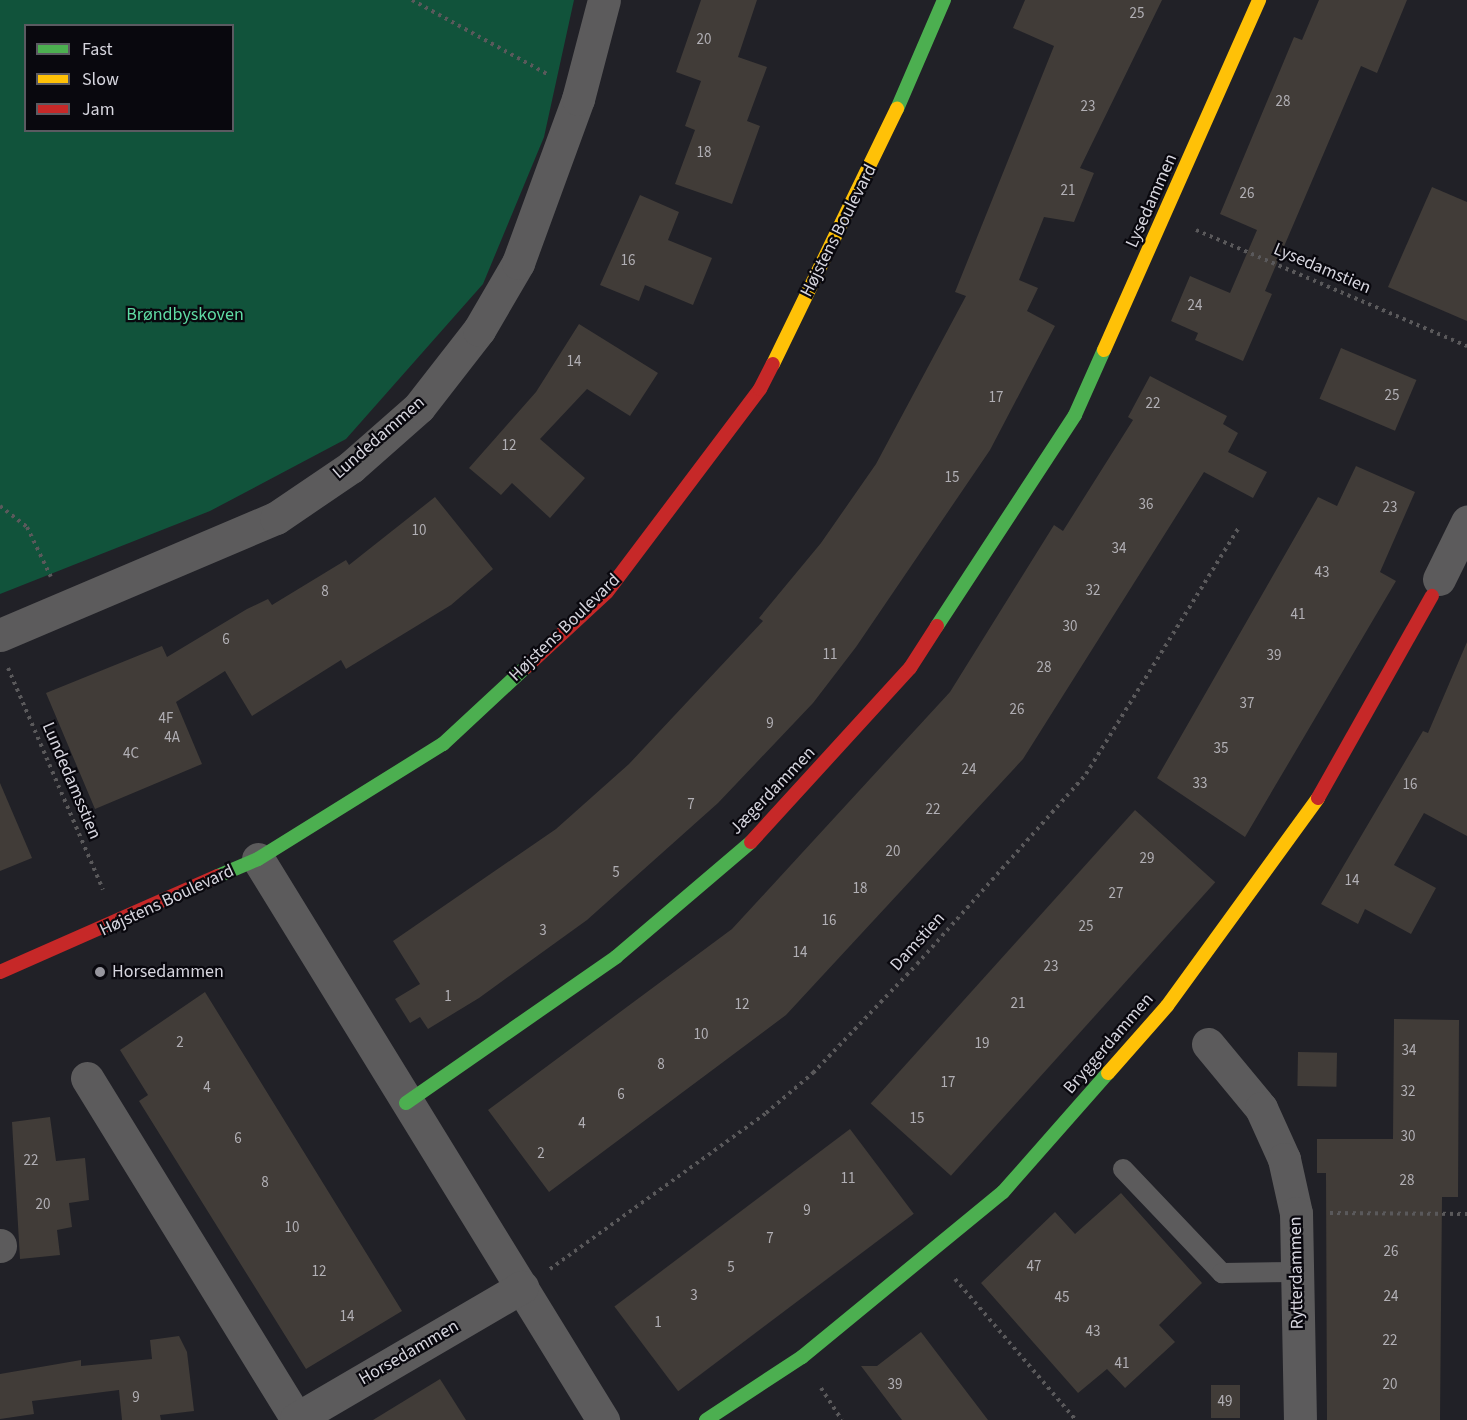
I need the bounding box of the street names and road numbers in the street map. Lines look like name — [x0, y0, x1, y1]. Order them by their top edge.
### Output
street label: Lysedammen — [1122, 151, 1182, 251]
street label: Højstens Boulevard — [796, 161, 882, 301]
street label: Lysedamstien — [1270, 239, 1374, 299]
street label: Lundedammen — [329, 392, 429, 484]
street label: Højstens Boulevard — [505, 570, 625, 686]
street label: Lundedamsstien — [37, 719, 105, 843]
street label: Jægerdammen — [726, 743, 820, 839]
street label: Højstens Boulevard — [96, 860, 238, 942]
street label: Damstien — [886, 908, 950, 976]
street label: Bryggerdammen — [1059, 989, 1159, 1099]
street label: Rytterdammen — [1285, 1216, 1309, 1330]
street label: Horsedammen — [355, 1316, 463, 1390]

